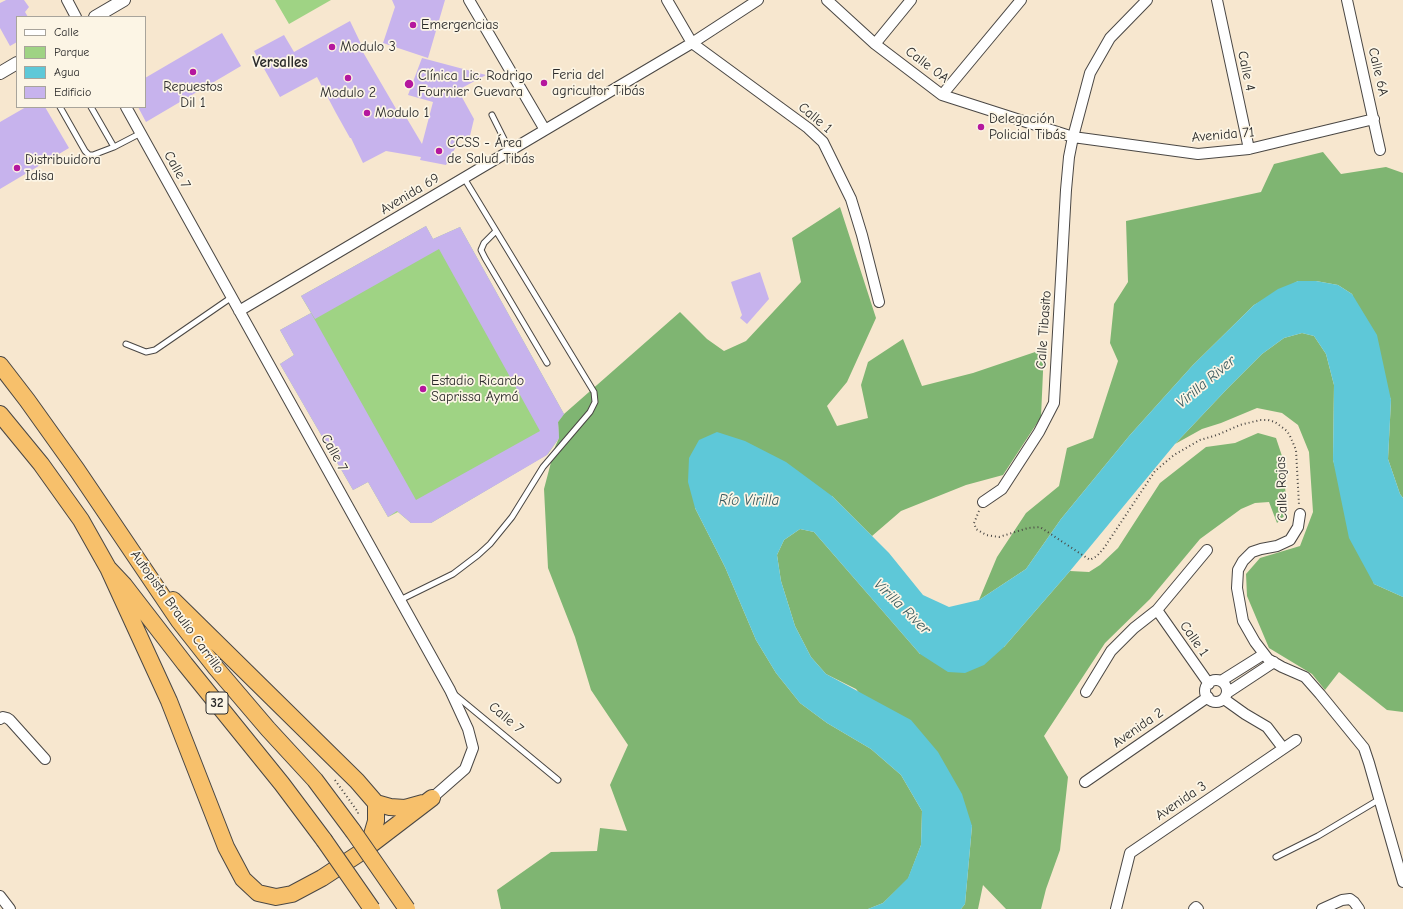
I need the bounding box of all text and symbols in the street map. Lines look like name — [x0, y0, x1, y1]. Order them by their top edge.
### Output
legend — [16, 16, 146, 108]
place label: Emergencias — [421, 17, 498, 33]
marker: Emergencias — [408, 20, 418, 30]
text: Calle — [54, 25, 79, 39]
place label: Modulo 3 — [340, 39, 396, 55]
marker: Modulo 3 — [327, 42, 337, 52]
street label: Calle 0A — [902, 43, 952, 87]
text: Parque — [54, 45, 89, 59]
street label: Calle 6A — [1364, 46, 1392, 98]
street label: Calle 4 — [1234, 49, 1258, 93]
district label: Versalles — [252, 54, 308, 72]
text: Agua — [54, 65, 80, 79]
marker: Repuestos Dil 1 — [188, 67, 198, 77]
place label: Feria del agricultor Tibás — [552, 67, 645, 100]
place label: Clínica Lic. Rodrigo Fournier Guevara — [418, 68, 533, 100]
marker: Modulo 2 — [343, 73, 353, 83]
marker: Clínica Lic. Rodrigo Fournier Guevara — [403, 78, 415, 90]
marker: Feria del agricultor Tibás — [539, 78, 549, 88]
place label: Repuestos Dil 1 — [163, 79, 223, 112]
text: Edificio — [54, 85, 91, 99]
place label: Modulo 2 — [320, 85, 376, 101]
street label: Calle 1 — [795, 99, 835, 137]
place label: Modulo 1 — [375, 105, 429, 121]
marker: Modulo 1 — [362, 108, 372, 118]
place label: Delegación Policial Tibás — [989, 111, 1066, 144]
marker: Delegación Policial Tibás — [976, 122, 986, 132]
street label: Avenida 71 — [1191, 124, 1255, 146]
place label: CCSS - Área de Salud Tibás — [447, 135, 534, 168]
marker: CCSS - Área de Salud Tibás — [434, 146, 444, 156]
street label: Calle 7 — [160, 148, 194, 192]
place label: Distribuidora Idisa — [25, 152, 101, 184]
marker: Distribuidora Idisa — [12, 163, 22, 173]
street label: Avenida 69 — [377, 170, 443, 218]
street label: Calle Tibasito — [1033, 290, 1055, 370]
water label: Virilla River — [1173, 352, 1239, 412]
place label: Estadio Ricardo Saprissa Aymá — [431, 373, 524, 406]
marker: Estadio Ricardo Saprissa Aymá — [418, 384, 428, 394]
street label: Calle 7 — [317, 431, 351, 475]
street label: Calle Rojas — [1272, 456, 1292, 522]
water label: Río Virilla — [719, 492, 779, 510]
street label: Autopista Braulio Carrillo — [127, 547, 227, 677]
water label: Virilla River — [870, 575, 934, 639]
street label: Calle 1 — [1176, 618, 1212, 660]
road number: 32 — [206, 692, 228, 714]
street label: Calle 7 — [485, 699, 527, 737]
street label: Avenida 2 — [1109, 704, 1167, 752]
street label: Avenida 3 — [1152, 778, 1210, 824]

